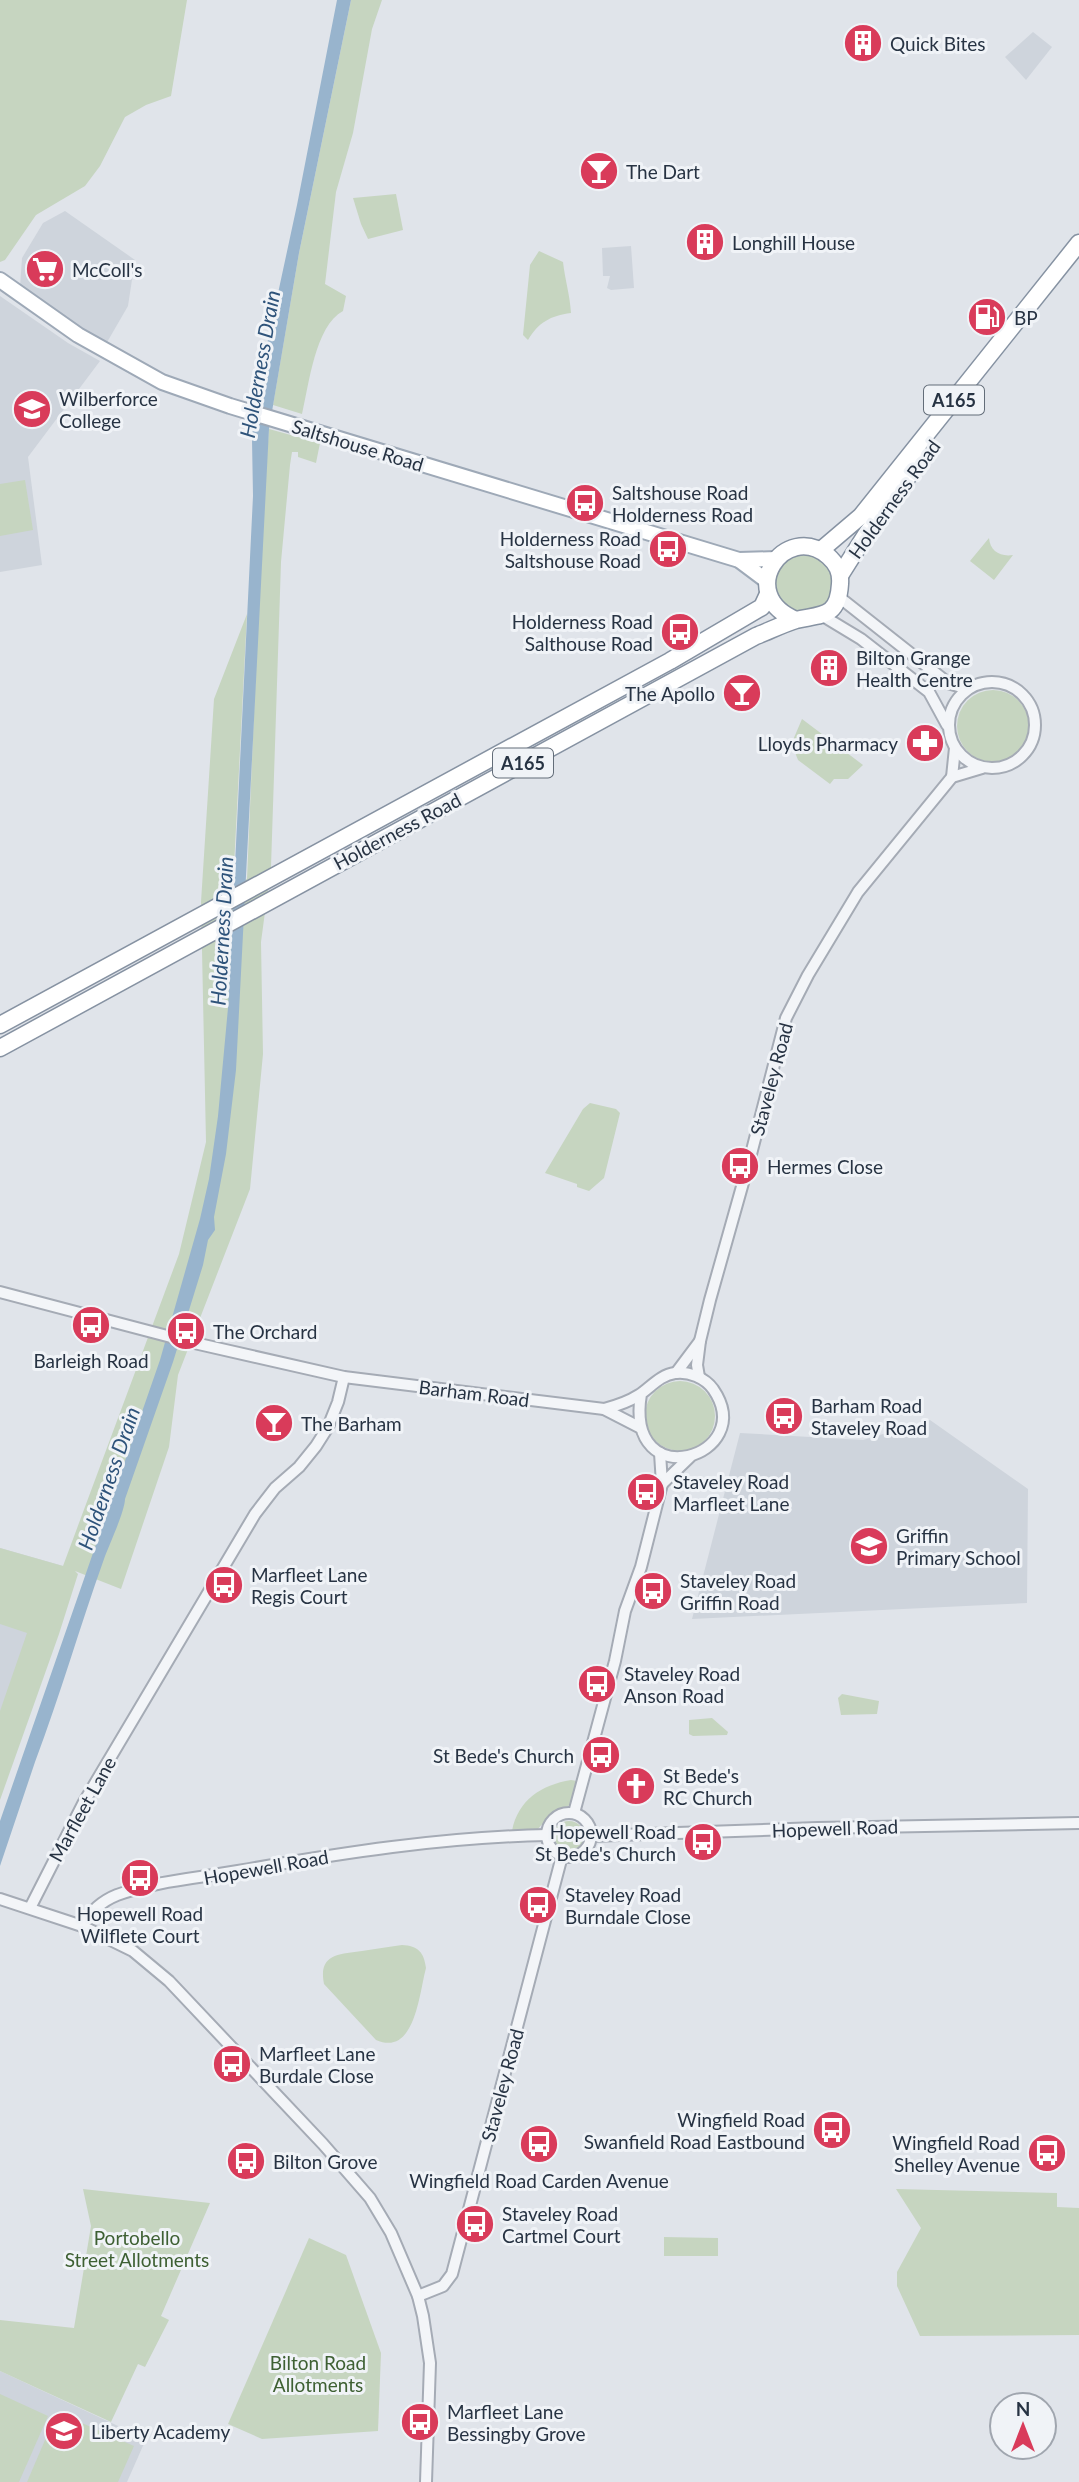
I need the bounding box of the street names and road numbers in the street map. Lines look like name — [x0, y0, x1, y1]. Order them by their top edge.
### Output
road number: A165 — [924, 386, 984, 414]
street label: Saltshouse Road — [289, 414, 427, 476]
street label: Holderness Road — [843, 435, 945, 563]
road number: A165 — [493, 748, 553, 778]
street label: Holderness Road — [329, 788, 465, 874]
street label: Staveley Road — [745, 1020, 797, 1138]
street label: Barham Road — [417, 1375, 531, 1411]
street label: Marfleet Lane — [44, 1753, 120, 1865]
street label: Hopewell Road — [771, 1814, 899, 1842]
street label: Hopewell Road — [202, 1845, 330, 1889]
street label: Staveley Road — [476, 2026, 528, 2144]

